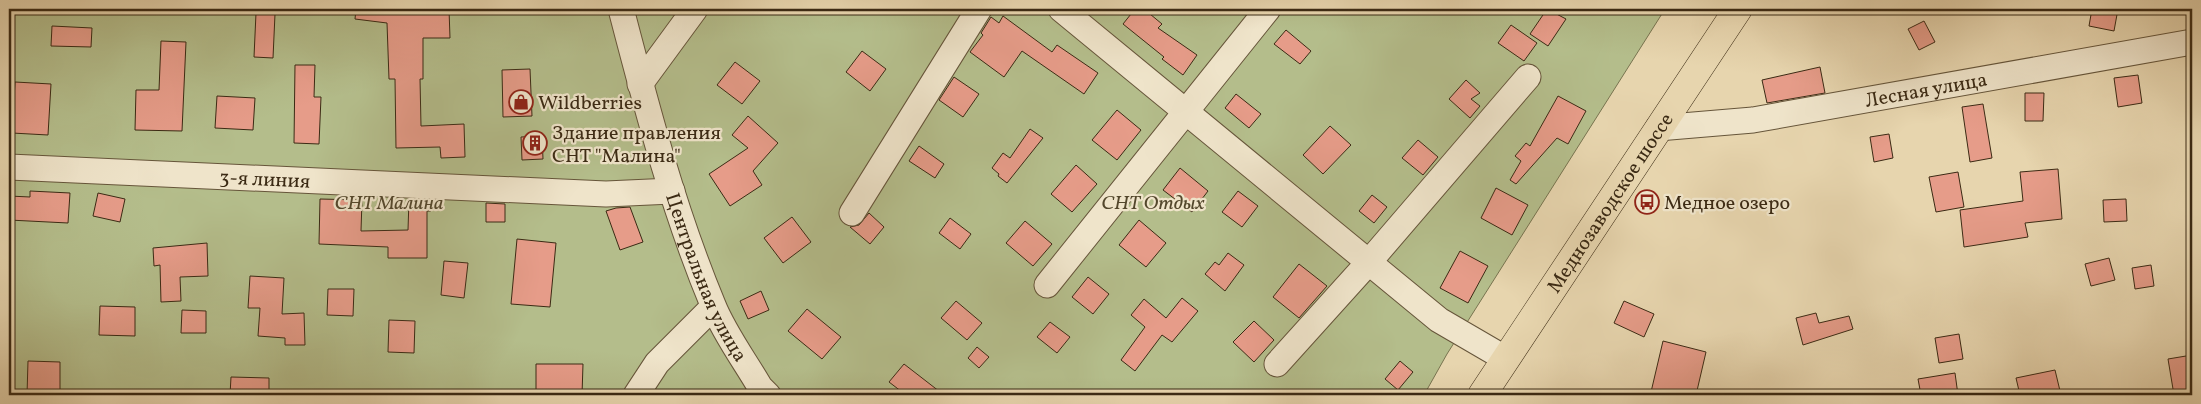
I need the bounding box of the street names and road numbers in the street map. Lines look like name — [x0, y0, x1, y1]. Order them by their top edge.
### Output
street label: Лесная улица — [1863, 67, 1990, 116]
street label: Меднозаводское шоссе — [1541, 108, 1681, 299]
street label: 3-я линия — [219, 165, 311, 197]
street label: Центральная улица — [657, 190, 753, 368]

